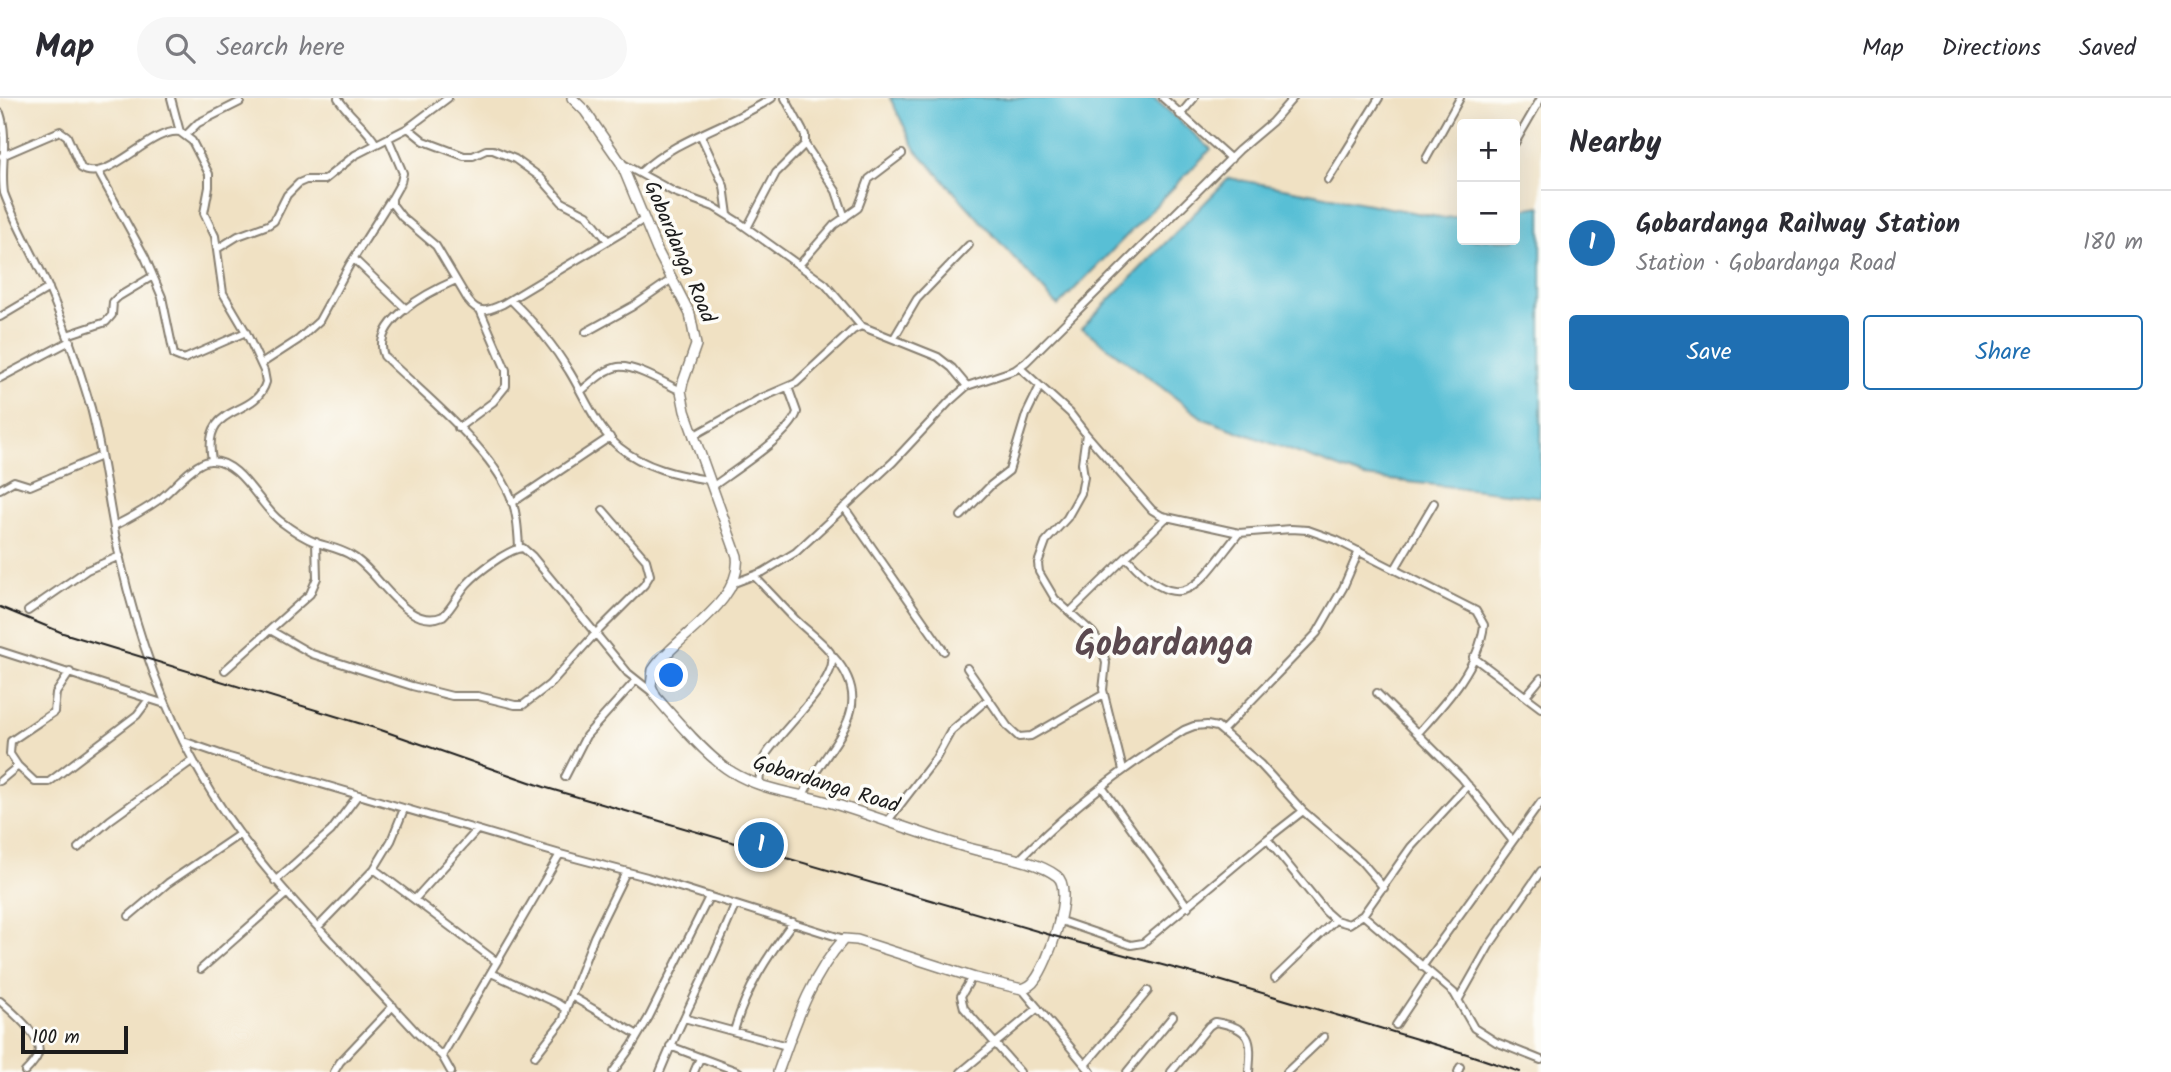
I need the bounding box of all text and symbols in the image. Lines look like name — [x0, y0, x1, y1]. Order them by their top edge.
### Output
search box — [137, 17, 627, 80]
text: Map — [35, 22, 95, 75]
text: Search here — [217, 27, 345, 69]
icon: search — [161, 29, 199, 67]
text: Map — [1862, 29, 1904, 68]
text: Directions — [1942, 29, 2041, 68]
text: Saved — [2079, 29, 2136, 68]
map controls — [1457, 119, 1520, 245]
button: + — [1457, 119, 1520, 182]
text: Nearby — [1569, 120, 1661, 168]
street label: Gobardanga Road — [634, 176, 724, 329]
button: − — [1457, 182, 1520, 245]
text: Gobardanga Railway Station — [1636, 204, 1960, 246]
text: 1 — [1589, 225, 1595, 261]
text: 180 m — [2083, 225, 2143, 261]
text: Station · Gobardanga Road — [1636, 246, 1895, 282]
button: Save — [1569, 315, 1849, 390]
button: Share — [1863, 315, 2143, 390]
district label: Gobardanga — [1075, 618, 1253, 674]
your location — [654, 658, 688, 692]
street label: Gobardanga Road — [748, 747, 904, 823]
pin: 1 — [738, 819, 784, 871]
scale bar — [21, 1023, 128, 1055]
text: 100 m — [32, 1023, 80, 1053]

